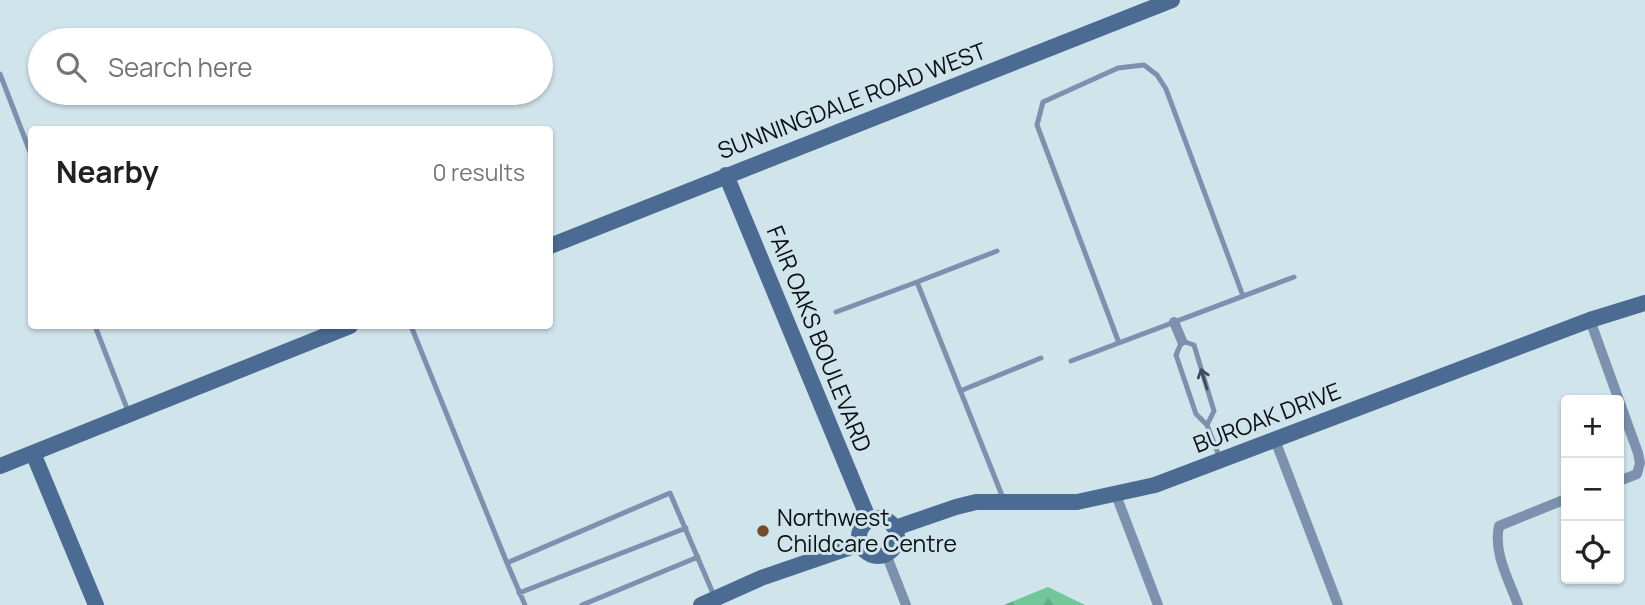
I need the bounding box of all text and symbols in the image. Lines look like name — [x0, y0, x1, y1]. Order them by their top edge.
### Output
search box — [28, 28, 553, 105]
street label: SUNNINGDALE ROAD WEST — [713, 34, 991, 166]
icon: search — [52, 48, 90, 86]
text: Search here — [108, 49, 253, 85]
text: Nearby — [56, 151, 159, 192]
text: 0 results — [432, 156, 525, 188]
street label: FAIR OAKS BOULEVARD — [760, 221, 880, 457]
one-way arrow — [1197, 369, 1210, 391]
street label: BUROAK DRIVE — [1188, 374, 1345, 460]
map controls — [1561, 395, 1624, 584]
button: + — [1561, 395, 1624, 458]
button: − — [1561, 458, 1624, 521]
place label: Northwest Childcare Centre — [777, 501, 957, 559]
button: locate — [1561, 521, 1624, 584]
marker: Northwest Childcare Centre — [755, 523, 771, 539]

